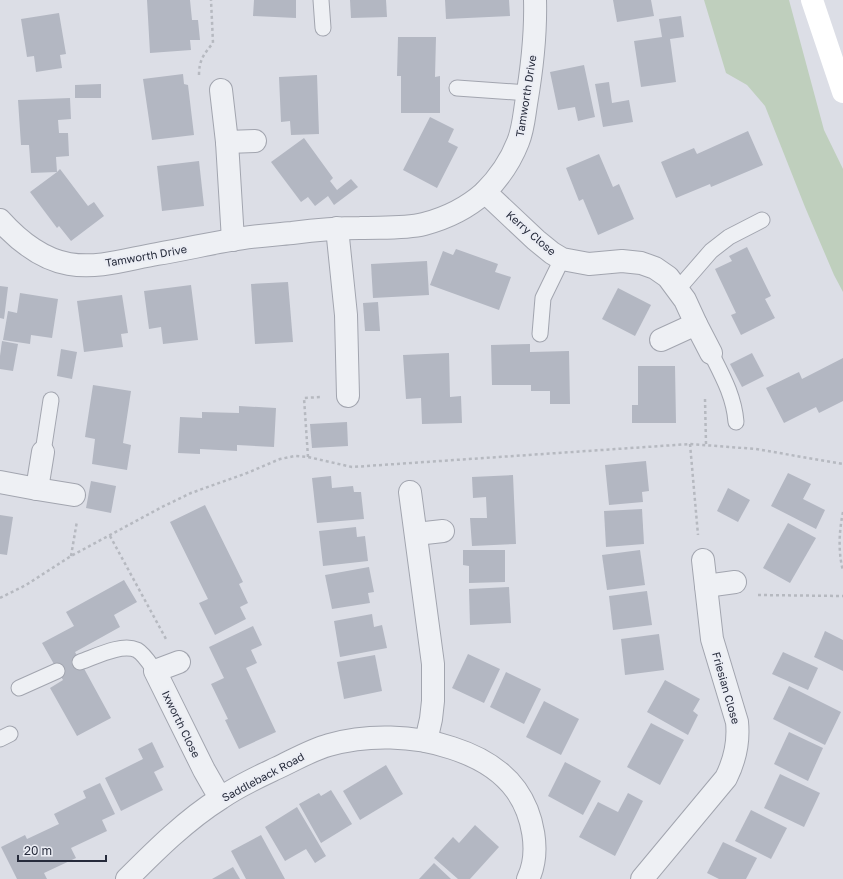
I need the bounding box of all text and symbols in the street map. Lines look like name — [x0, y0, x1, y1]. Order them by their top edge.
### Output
street label: Tamworth Drive — [513, 54, 538, 138]
street label: Kerry Close — [504, 208, 559, 258]
street label: Tamworth Drive — [104, 242, 188, 269]
street label: Friesian Close — [710, 650, 743, 725]
street label: Ixworth Close — [160, 688, 203, 759]
street label: Saddleback Road — [219, 749, 306, 804]
scale bar — [18, 837, 106, 863]
text: 20 m — [24, 843, 52, 858]

